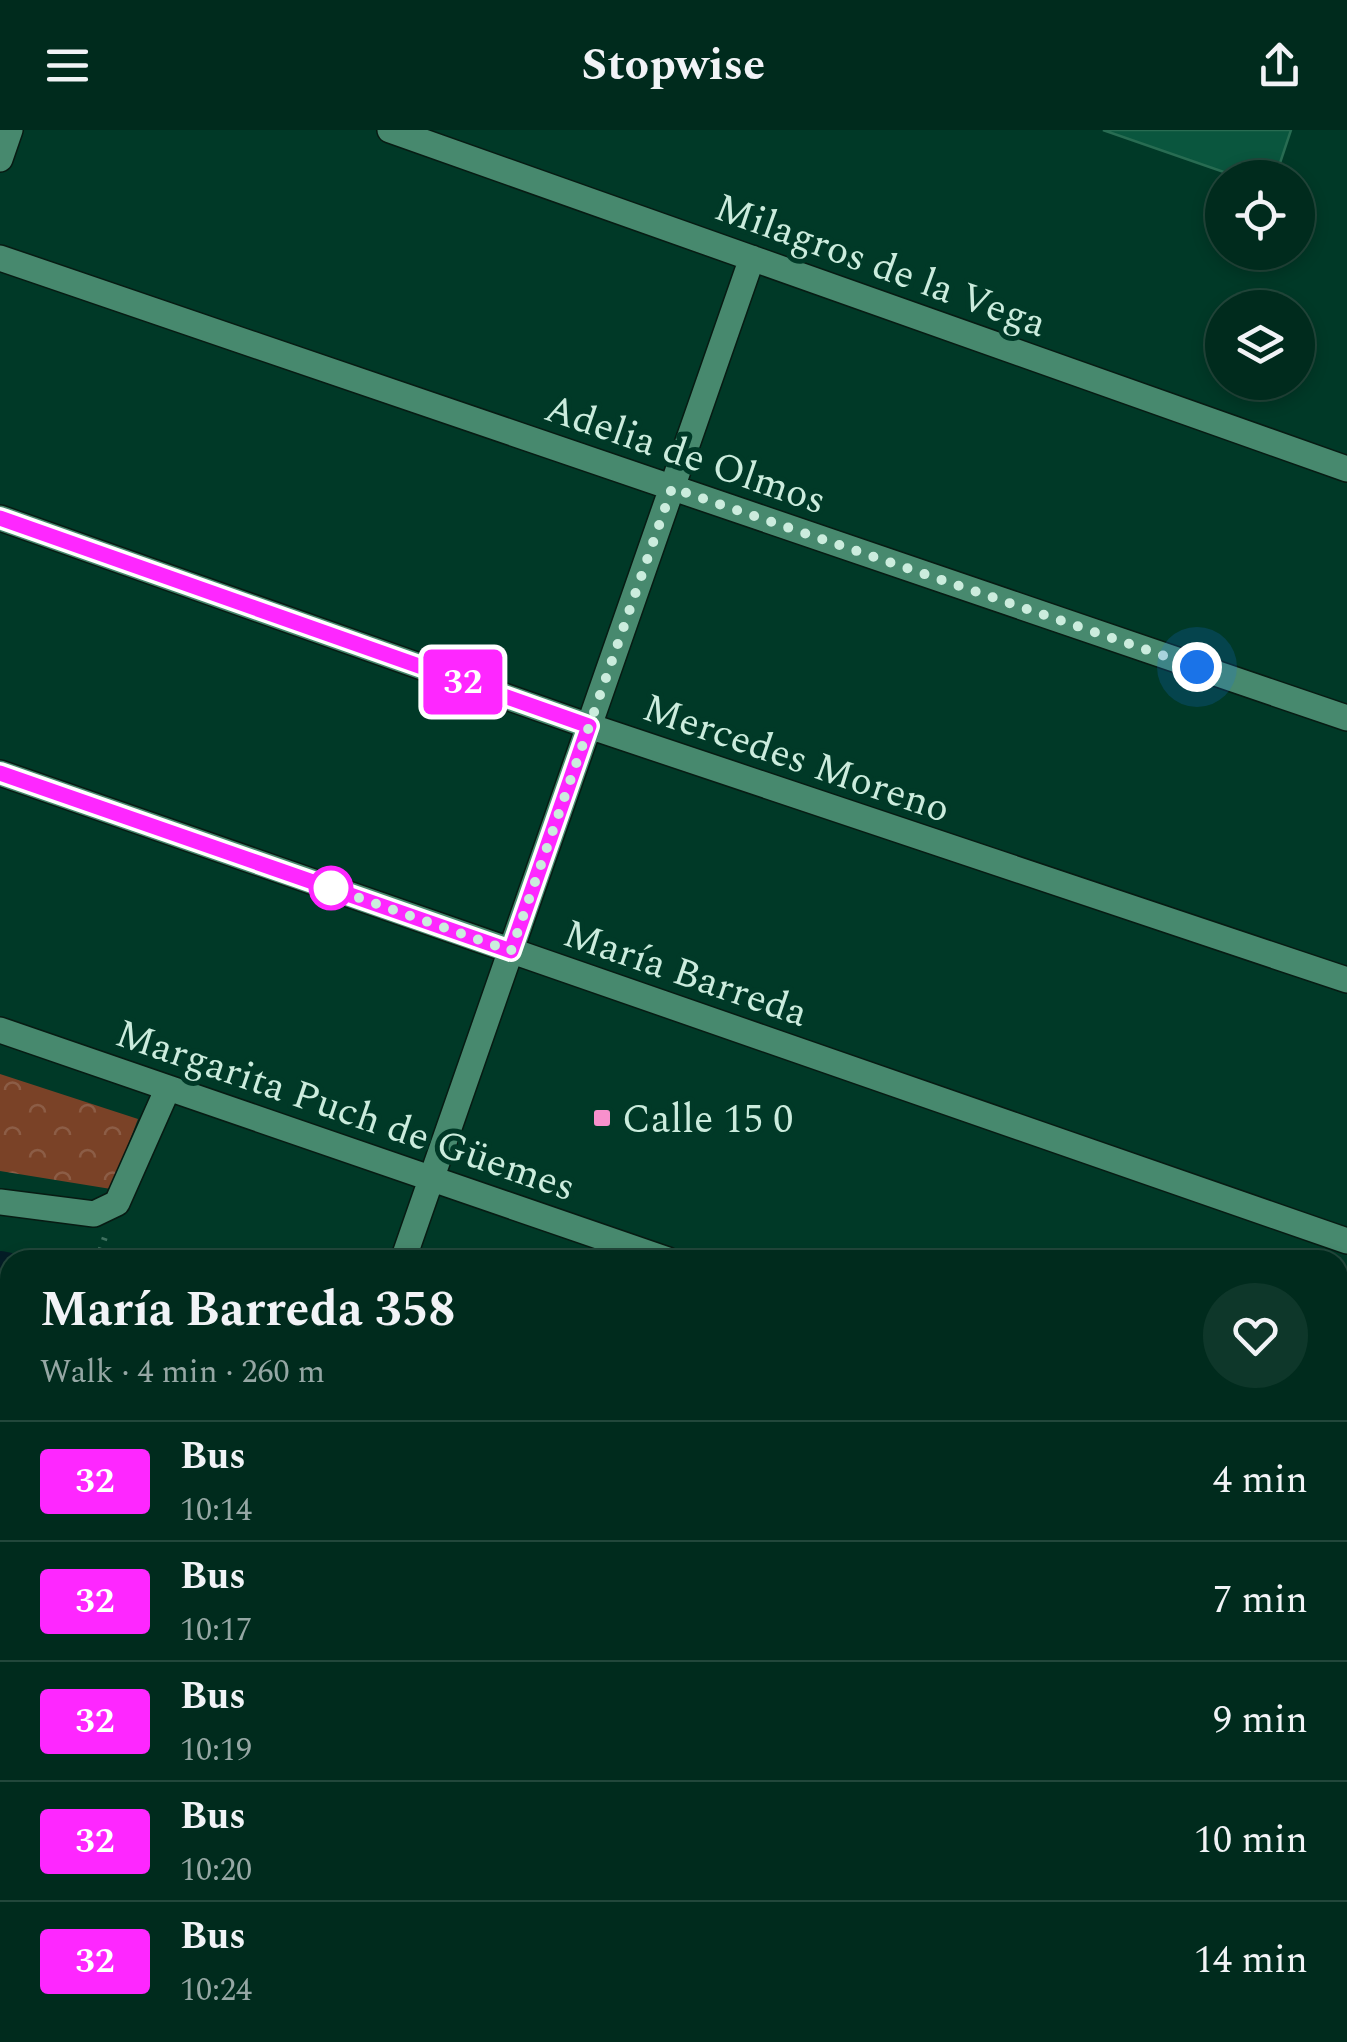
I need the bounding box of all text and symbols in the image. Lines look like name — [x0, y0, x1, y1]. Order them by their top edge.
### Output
text: Stopwise — [582, 31, 765, 100]
icon: menu — [40, 38, 95, 93]
icon: share — [1252, 38, 1307, 93]
map controls — [1205, 160, 1315, 400]
button: locate — [1205, 160, 1315, 270]
street label: Milagros de la Vega — [706, 178, 1055, 355]
button: layers — [1205, 290, 1315, 400]
street label: Adelia de Olmos — [536, 379, 834, 532]
your location — [1172, 642, 1222, 692]
line badge: 32 — [418, 650, 508, 714]
text: 32 — [443, 656, 483, 709]
street label: Mercedes Moreno — [634, 678, 958, 840]
unlabelled marker — [310, 867, 352, 909]
street label: María Barreda — [555, 904, 816, 1045]
street label: Margarita Puch de Güemes — [107, 1004, 583, 1219]
place label: Calle 15 0 — [622, 1090, 793, 1151]
marker: Calle 15 0 — [591, 1107, 613, 1129]
text: María Barreda 358 — [40, 1274, 455, 1347]
button: heart — [1203, 1283, 1308, 1388]
text: Walk · 4 min · 260 m — [40, 1348, 325, 1397]
text: Bus — [180, 1428, 246, 1486]
text: 4 min — [1213, 1452, 1308, 1510]
text: 32 — [75, 1455, 115, 1508]
text: 10:14 — [180, 1486, 252, 1535]
text: Bus — [180, 1548, 246, 1606]
text: 7 min — [1213, 1572, 1308, 1630]
text: 32 — [75, 1575, 115, 1628]
text: 10:17 — [180, 1606, 252, 1655]
text: Bus — [180, 1668, 246, 1726]
text: 9 min — [1213, 1692, 1308, 1750]
text: 32 — [75, 1695, 115, 1748]
text: 10:19 — [180, 1726, 252, 1775]
text: Bus — [180, 1788, 246, 1846]
text: 10 min — [1194, 1812, 1308, 1870]
text: 32 — [75, 1815, 115, 1868]
text: 10:20 — [180, 1846, 252, 1895]
text: Bus — [180, 1908, 246, 1966]
text: 14 min — [1194, 1932, 1308, 1990]
text: 32 — [75, 1935, 115, 1988]
text: 10:24 — [180, 1966, 252, 2015]

